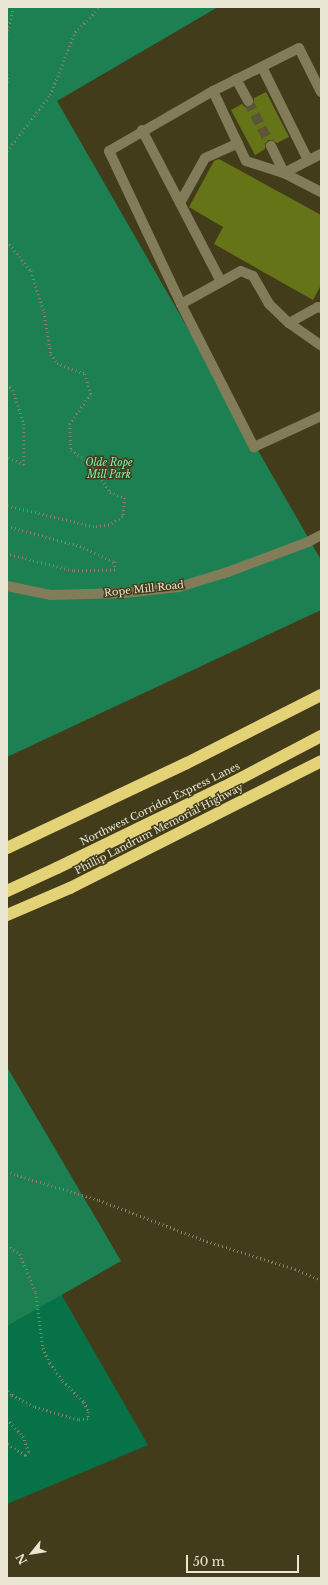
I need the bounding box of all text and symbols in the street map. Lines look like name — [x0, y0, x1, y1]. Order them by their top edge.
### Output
park label: Olde Rope Mill Park — [85, 456, 133, 480]
street label: Rope Mill Road — [104, 579, 184, 599]
street label: Northwest Corridor Express Lanes — [78, 760, 242, 848]
street label: Phillip Landrum Memorial Highway — [73, 781, 245, 877]
north arrow — [12, 1533, 52, 1573]
scale bar — [188, 1547, 301, 1573]
text: N — [13, 1551, 30, 1567]
text: 50 m — [193, 1554, 225, 1569]

